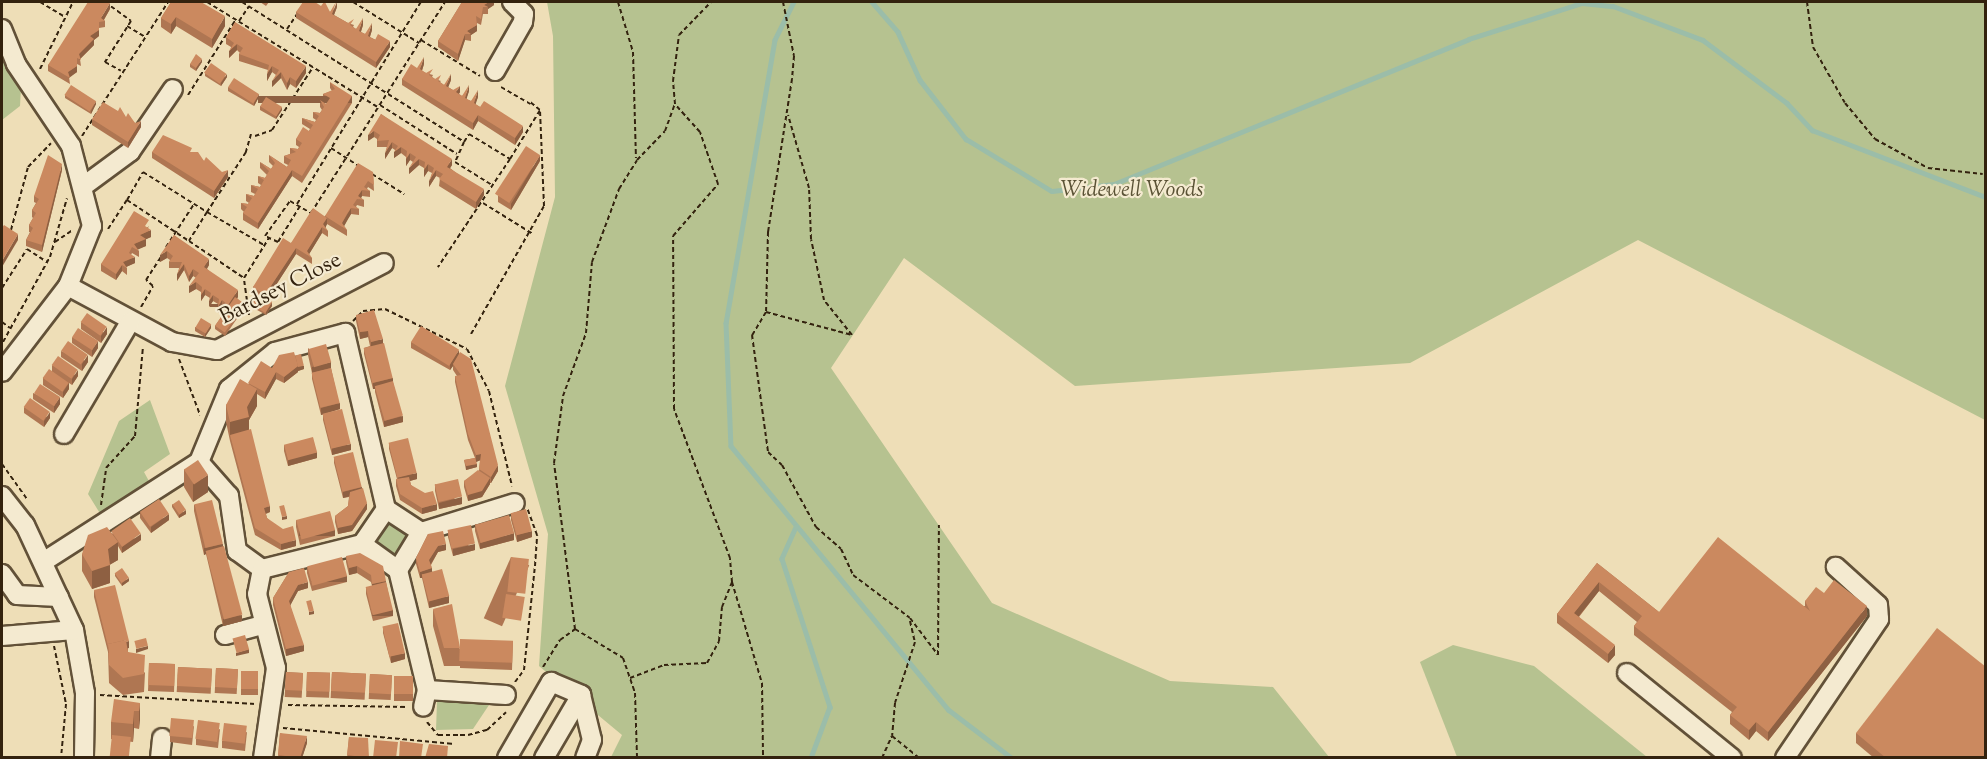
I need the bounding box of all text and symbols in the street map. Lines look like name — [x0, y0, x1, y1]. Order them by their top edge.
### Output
park label: Widewell Woods — [1061, 179, 1203, 205]
street label: Bardsey Close — [216, 248, 346, 332]

